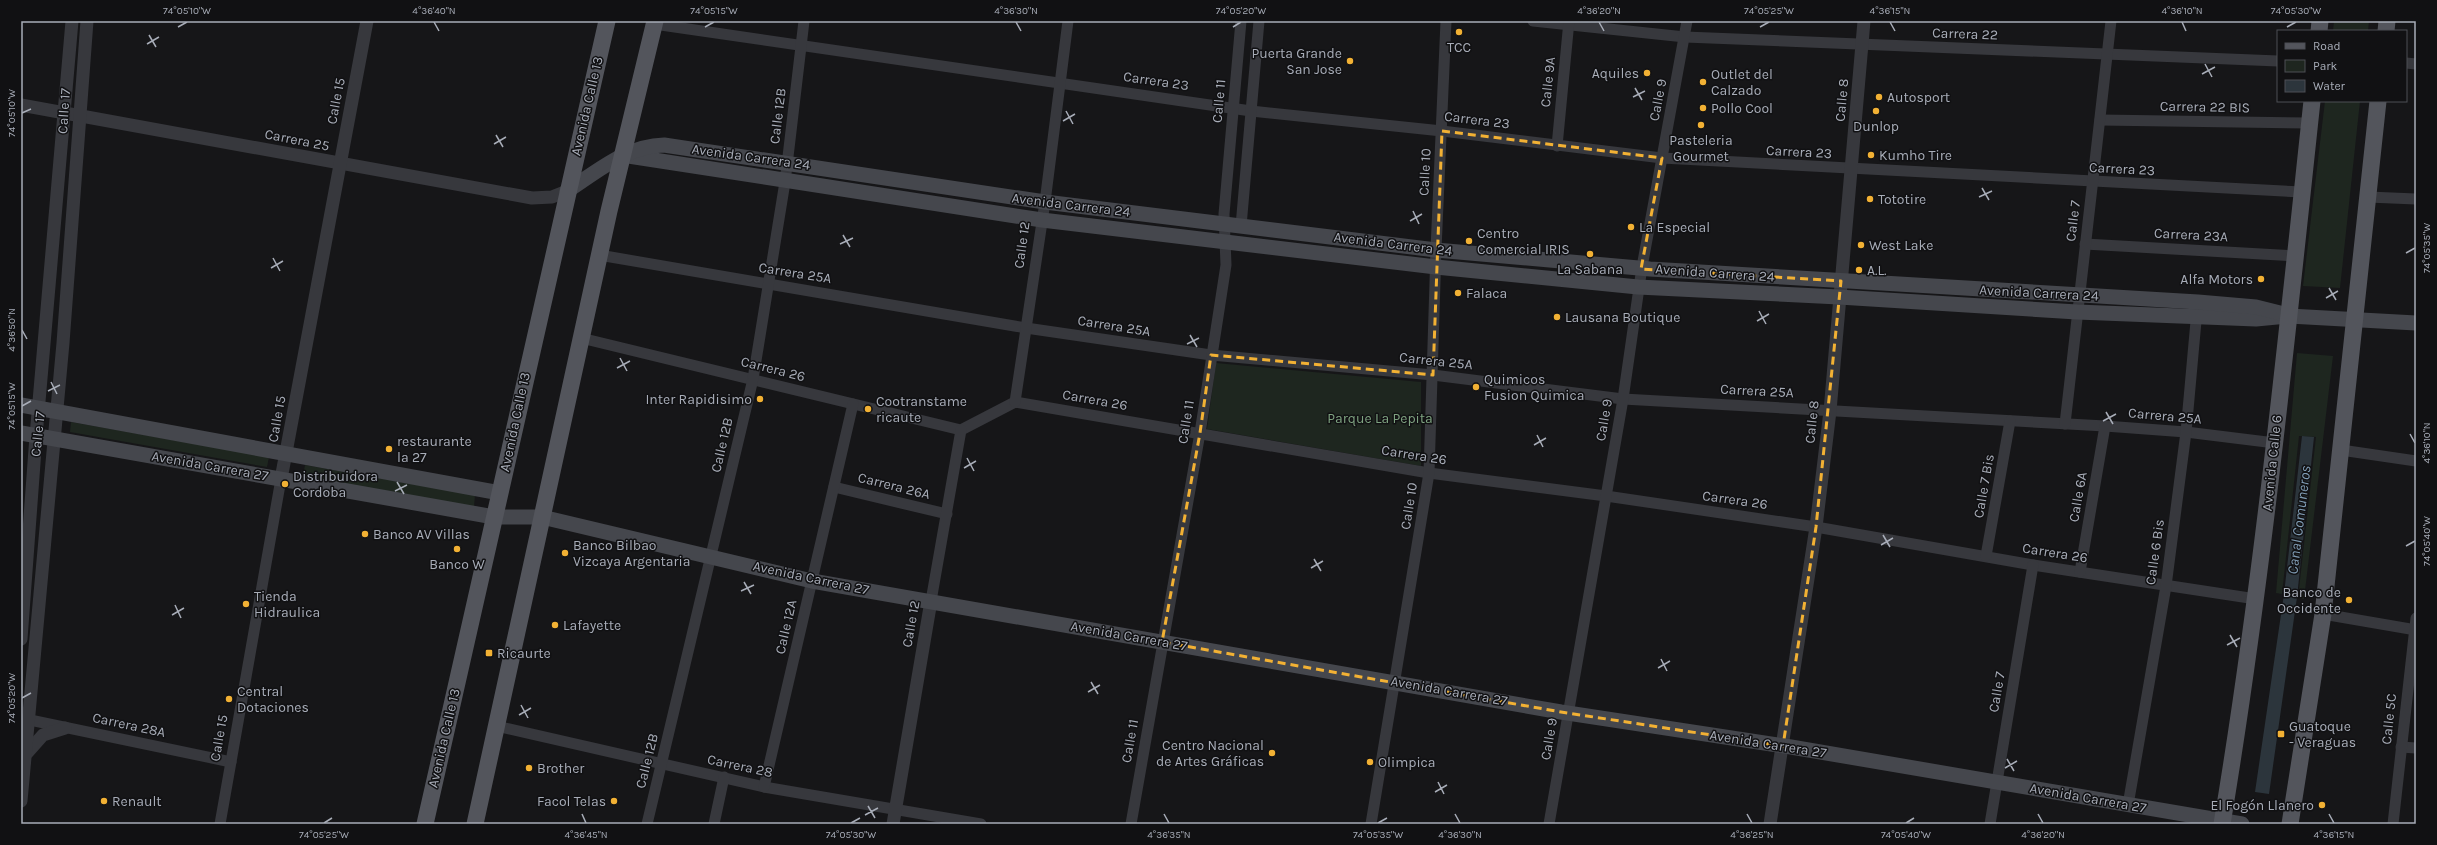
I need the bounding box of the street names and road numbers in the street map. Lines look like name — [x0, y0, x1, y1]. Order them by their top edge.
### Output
street label: Carrera 22 — [1932, 24, 1998, 44]
street label: Avenida Calle 13 — [567, 55, 607, 157]
street label: Calle 9A — [1537, 56, 1559, 108]
street label: Carrera 23 — [1122, 68, 1190, 94]
street label: Calle 15 — [323, 76, 349, 126]
street label: Calle 9 — [1646, 77, 1670, 123]
street label: Calle 11 — [1209, 78, 1229, 124]
street label: Calle 8 — [1832, 78, 1852, 122]
street label: Calle 17 — [54, 87, 74, 134]
street label: Calle 12B — [766, 87, 790, 145]
street label: Carrera 22 BIS — [2160, 98, 2250, 116]
street label: Carrera 23 — [1443, 108, 1511, 132]
street label: Carrera 25 — [263, 125, 331, 155]
street label: Avenida Carrera 24 — [691, 140, 812, 174]
street label: Carrera 23 — [1766, 142, 1832, 162]
street label: Calle 10 — [1415, 148, 1435, 196]
street label: Carrera 23 — [2089, 159, 2155, 179]
street label: Avenida Carrera 24 — [1011, 189, 1132, 221]
street label: Calle 7 — [2062, 199, 2084, 242]
street label: Calle 12 — [1010, 220, 1034, 270]
street label: Carrera 23A — [2154, 225, 2228, 245]
street label: Avenida Carrera 24 — [1333, 228, 1454, 260]
street label: Carrera 25A — [757, 259, 833, 287]
street label: Avenida Carrera 24 — [1655, 260, 1775, 286]
street label: Avenida Carrera 24 — [1979, 281, 2099, 305]
street label: Carrera 25A — [1076, 312, 1152, 340]
street label: Carrera 25A — [1398, 349, 1474, 373]
street label: Carrera 26 — [739, 353, 807, 385]
street label: Avenida Calle 13 — [496, 371, 534, 473]
street label: Carrera 25A — [1720, 381, 1794, 401]
street label: Carrera 26 — [1061, 386, 1129, 414]
street label: Calle 15 — [265, 394, 289, 444]
street label: Calle 9 — [1592, 397, 1616, 443]
street label: Calle 11 — [1174, 399, 1198, 445]
street label: Calle 8 — [1801, 400, 1823, 444]
street label: Carrera 25A — [2128, 404, 2202, 428]
street label: Calle 17 — [27, 410, 49, 458]
street label: Avenida Calle 6 — [2258, 414, 2286, 512]
street label: Calle 12B — [707, 416, 737, 474]
street label: Carrera 26 — [1380, 441, 1448, 469]
street label: Avenida Carrera 27 — [150, 447, 270, 485]
street label: Calle 7 Bis — [1970, 453, 1998, 519]
street label: Carrera 26A — [856, 469, 932, 503]
street label: Calle 6A — [2065, 471, 2091, 523]
street label: Calle 10 — [1397, 481, 1421, 531]
street label: Carrera 26 — [1701, 487, 1769, 513]
street label: Calle 6 Bis — [2142, 518, 2168, 586]
street label: Carrera 26 — [2021, 539, 2089, 567]
street label: Avenida Carrera 27 — [751, 557, 871, 599]
street label: Calle 12A — [771, 598, 801, 656]
street label: Calle 12 — [899, 599, 923, 649]
street label: Avenida Carrera 27 — [1069, 617, 1189, 655]
street label: Calle 7 — [1985, 670, 2009, 714]
street label: Avenida Carrera 27 — [1389, 672, 1509, 710]
street label: Avenida Calle 13 — [424, 687, 464, 789]
street label: Calle 5C — [2378, 693, 2400, 745]
street label: Carrera 28A — [91, 709, 167, 741]
street label: Calle 15 — [207, 713, 231, 763]
street label: Calle 9 — [1537, 716, 1561, 762]
street label: Calle 11 — [1118, 718, 1142, 764]
street label: Avenida Carrera 27 — [1708, 726, 1828, 762]
street label: Calle 12B — [632, 732, 662, 790]
street label: Carrera 28 — [706, 751, 774, 781]
street label: Avenida Carrera 27 — [2028, 779, 2148, 817]

